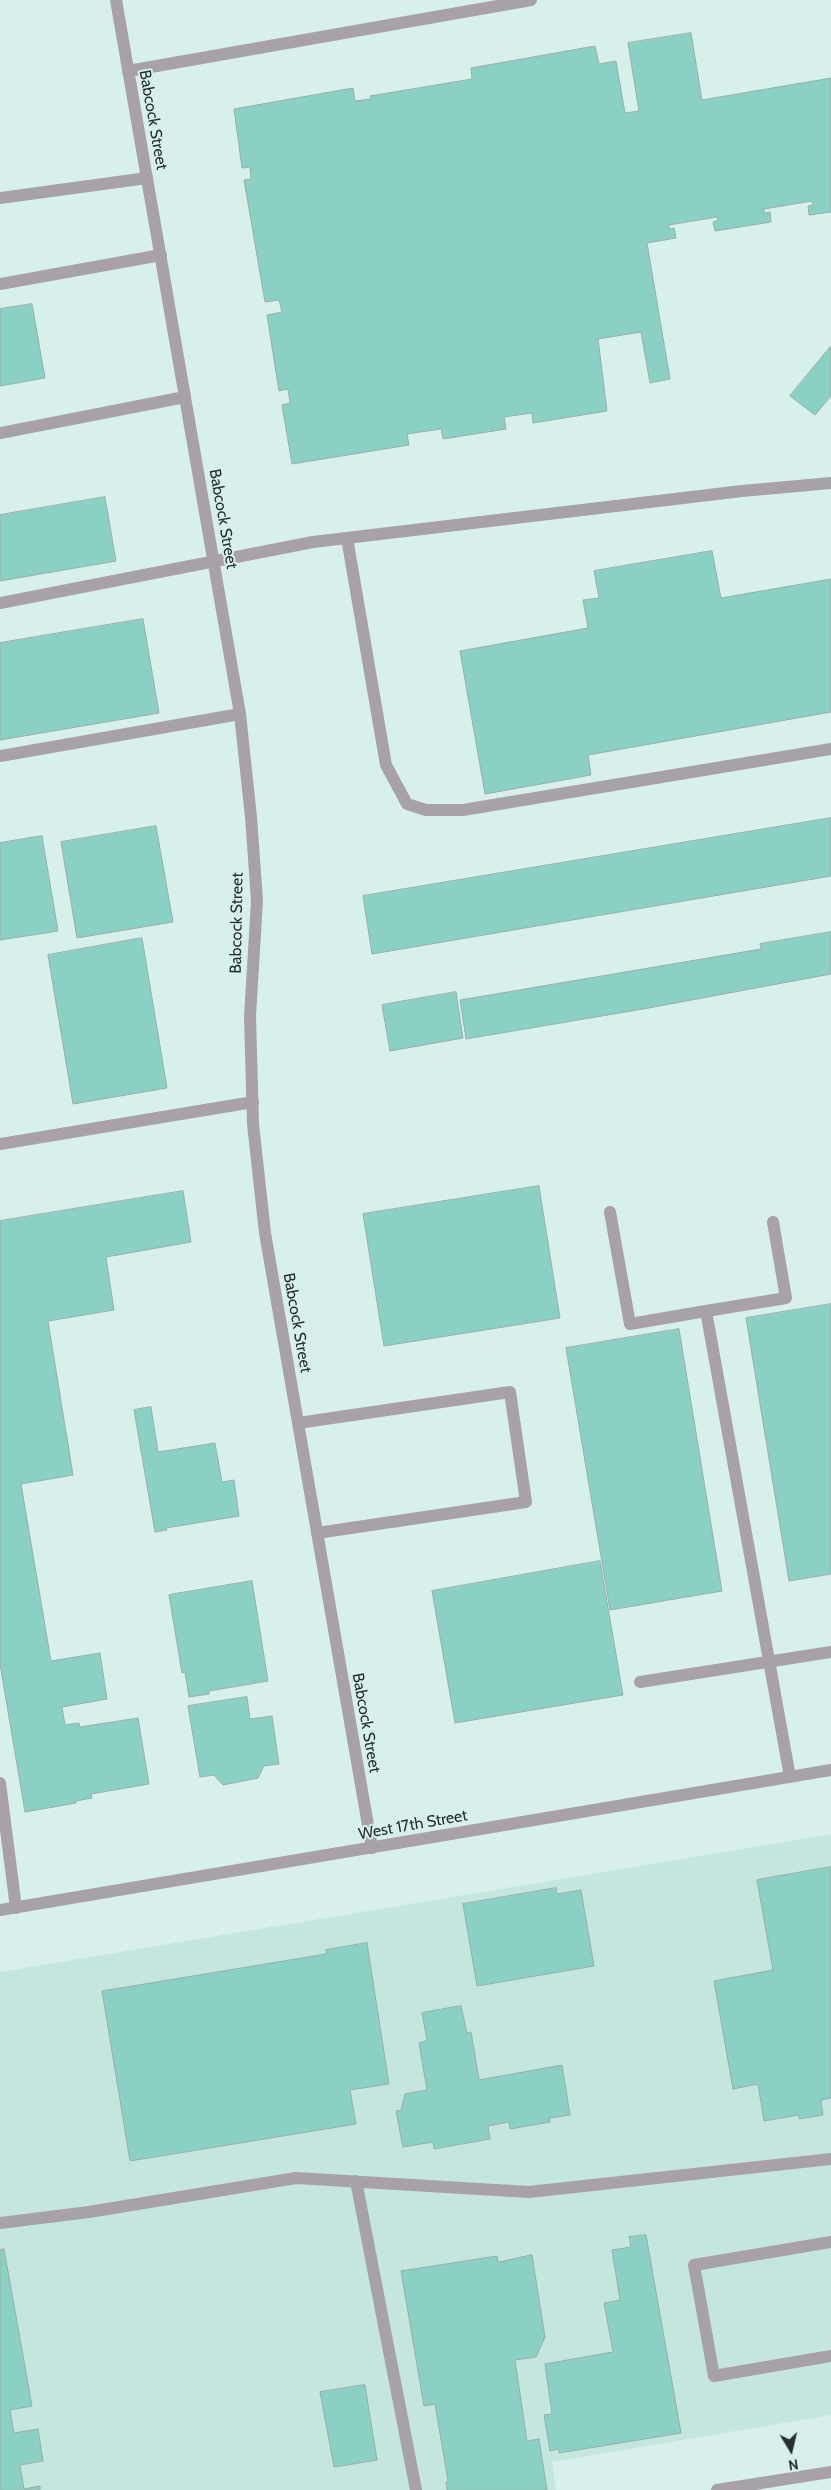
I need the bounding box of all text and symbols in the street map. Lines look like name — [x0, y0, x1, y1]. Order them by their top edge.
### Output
street label: Babcock Street — [135, 68, 171, 172]
street label: Babcock Street — [205, 467, 241, 571]
street label: Babcock Street — [227, 872, 247, 974]
street label: Babcock Street — [279, 1271, 315, 1375]
street label: Babcock Street — [348, 1671, 384, 1775]
street label: West 17th Street — [357, 1806, 469, 1844]
north arrow — [766, 2425, 816, 2475]
text: N — [787, 2455, 800, 2474]

